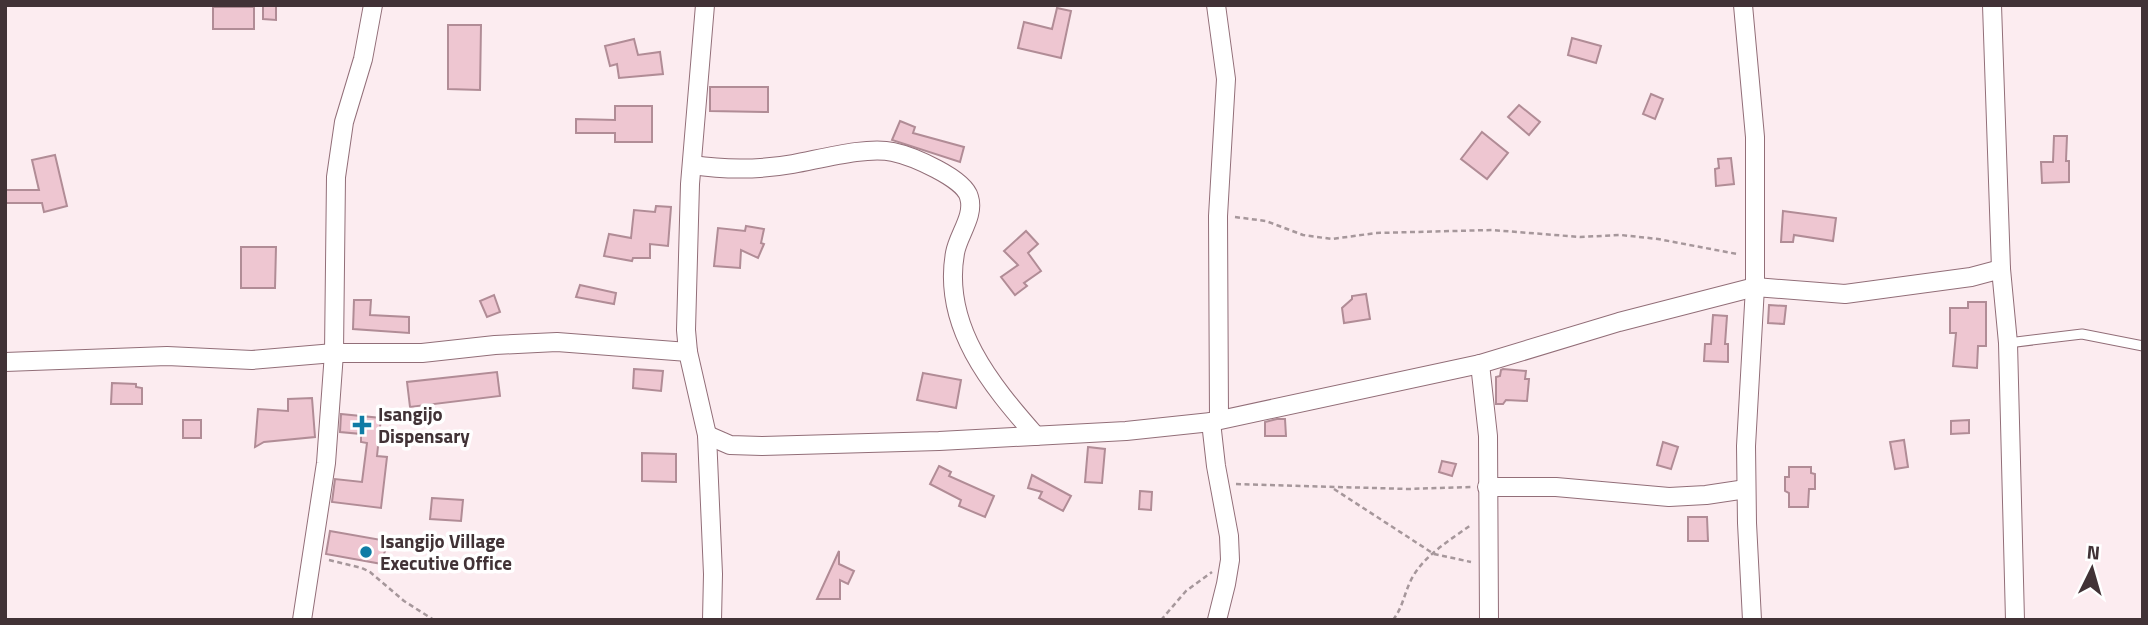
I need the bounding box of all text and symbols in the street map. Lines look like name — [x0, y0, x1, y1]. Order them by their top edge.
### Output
place label: Isangijo Dispensary — [378, 399, 470, 450]
marker: Isangijo Dispensary — [352, 415, 372, 435]
place label: Isangijo Village Executive Office — [380, 526, 512, 577]
north arrow — [2057, 534, 2127, 604]
text: N — [2086, 537, 2101, 567]
marker: Isangijo Village Executive Office — [358, 544, 374, 560]

